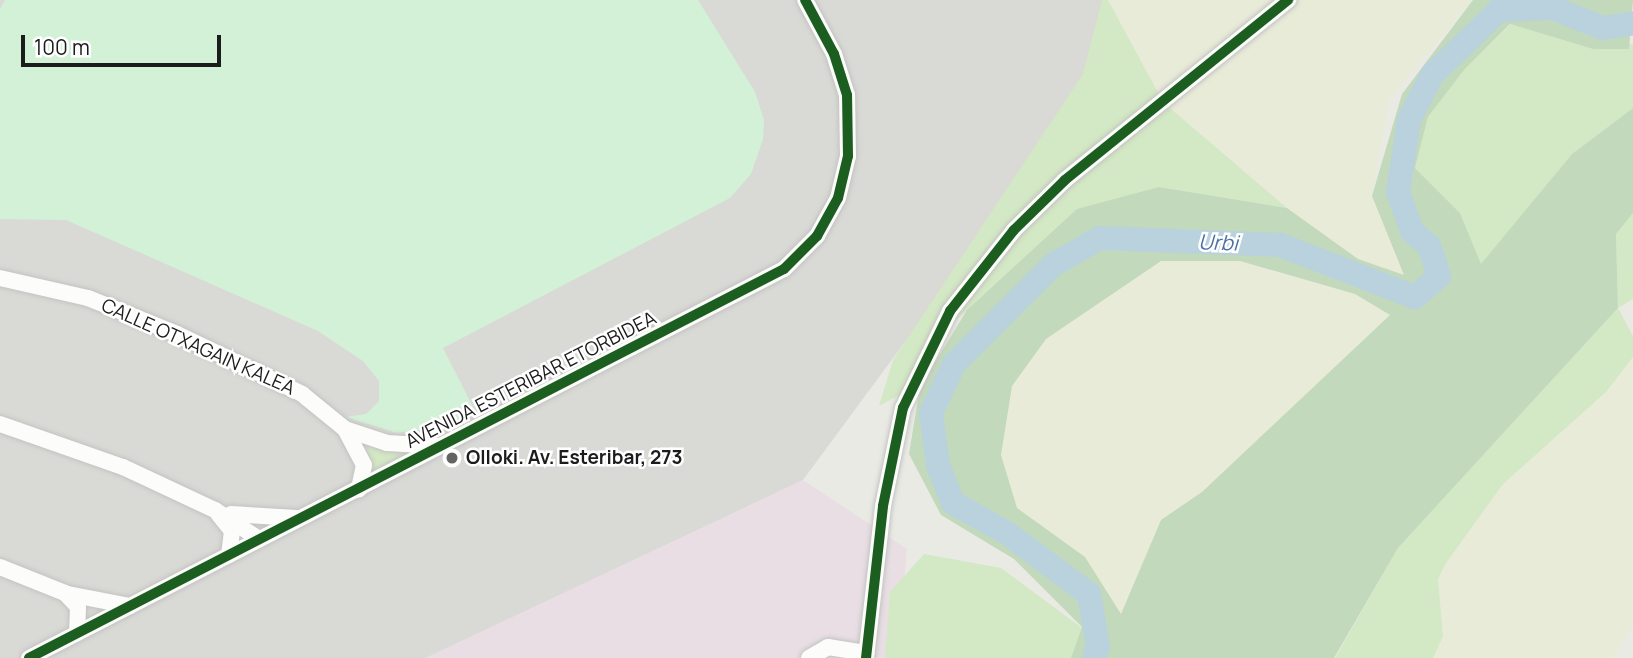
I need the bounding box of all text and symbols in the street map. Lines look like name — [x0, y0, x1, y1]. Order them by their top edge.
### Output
scale bar — [24, 21, 224, 65]
text: 100 m — [34, 33, 90, 61]
water label: Urbi — [1198, 229, 1238, 255]
street label: CALLE OTXAGAIN KALEA — [98, 294, 298, 400]
street label: AVENIDA ESTERIBAR ETORBIDEA — [402, 307, 660, 453]
place label: Olloki. Av. Esteribar, 273 — [466, 447, 683, 469]
marker: Olloki. Av. Esteribar, 273 — [444, 450, 460, 466]

